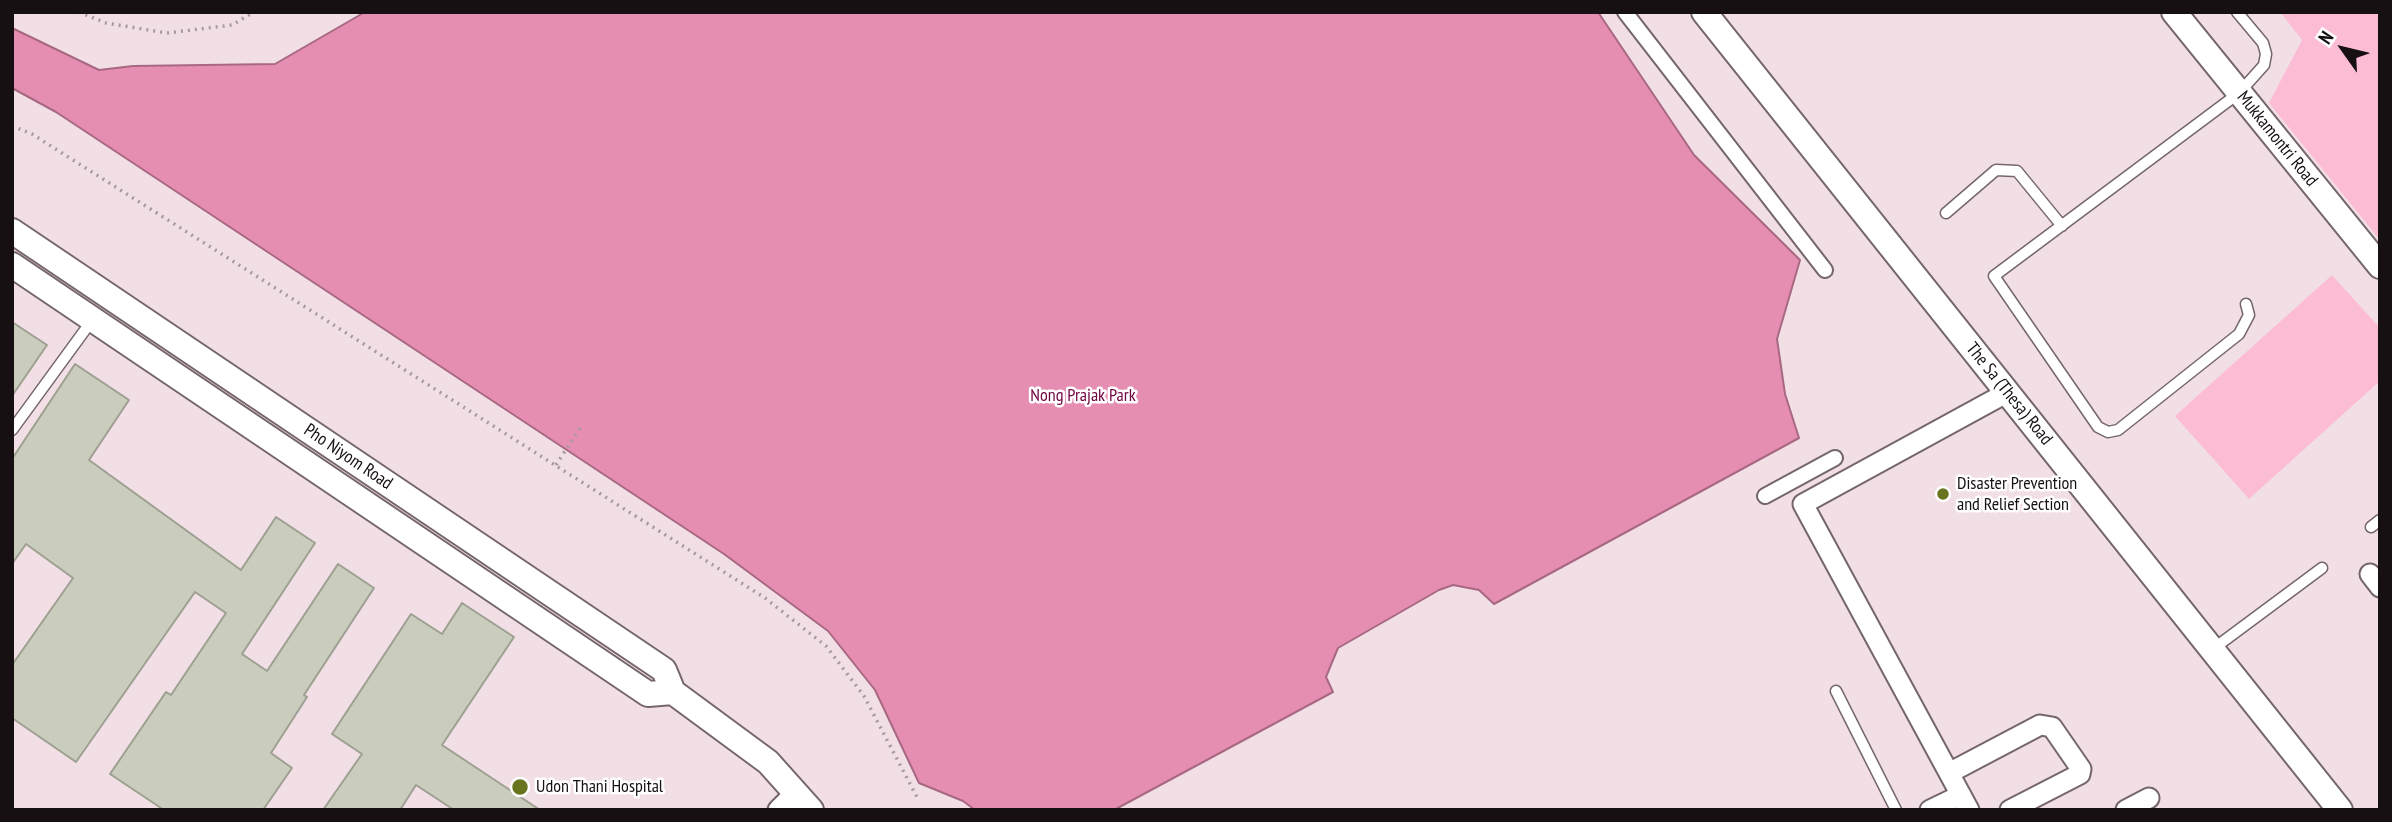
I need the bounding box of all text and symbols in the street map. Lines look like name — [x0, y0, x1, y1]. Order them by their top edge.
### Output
north arrow — [2308, 14, 2378, 84]
text: N — [2313, 26, 2338, 48]
street label: Mukkamontri Road — [2232, 87, 2322, 191]
street label: The Sa (Thesa) Road — [1961, 338, 2057, 450]
park label: Nong Prajak Park — [1030, 385, 1136, 407]
street label: Pho Niyom Road — [300, 420, 396, 494]
place label: Disaster Prevention and Relief Section — [1957, 473, 2077, 516]
marker: Disaster Prevention and Relief Section — [1935, 486, 1951, 502]
place label: Udon Thani Hospital — [536, 776, 663, 798]
marker: Udon Thani Hospital — [510, 777, 530, 797]

